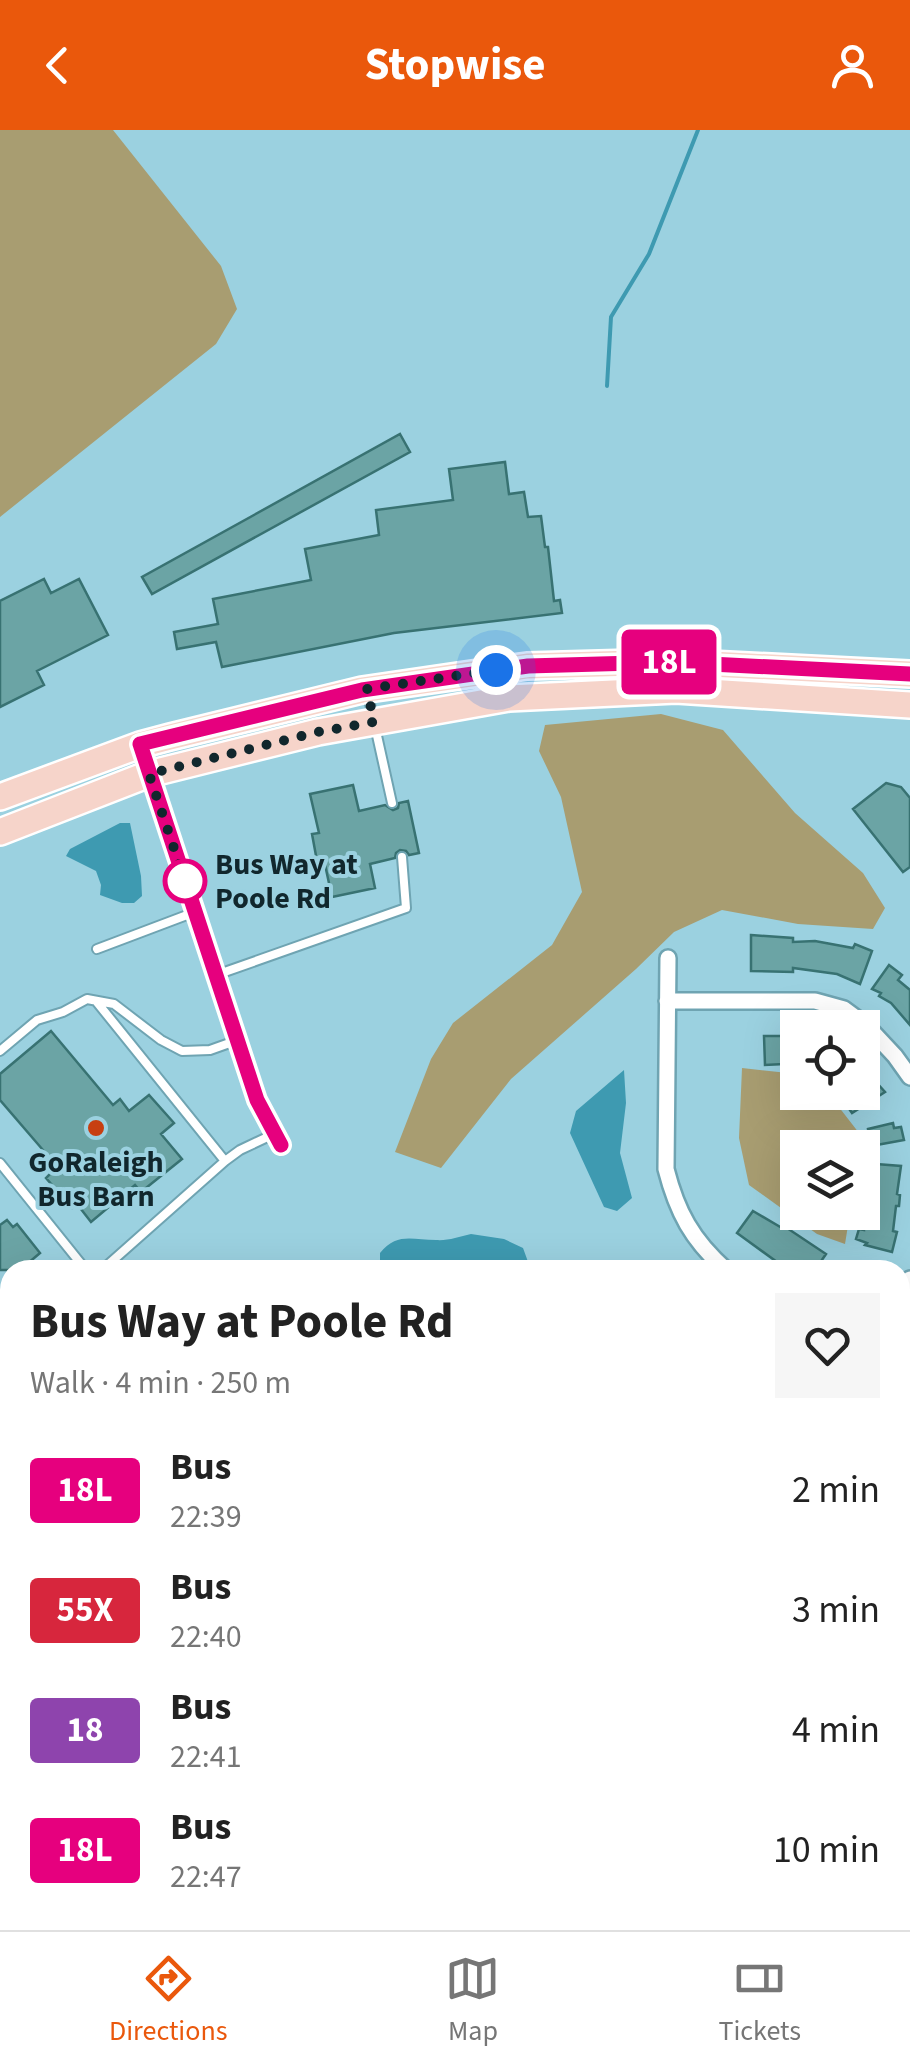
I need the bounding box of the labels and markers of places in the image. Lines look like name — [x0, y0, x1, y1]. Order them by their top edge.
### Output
place label: Bus Way at Poole Rd — [215, 843, 358, 920]
marker: Bus Way at Poole Rd — [164, 860, 206, 902]
marker: GoRaleigh Bus Barn — [85, 1117, 107, 1139]
place label: GoRaleigh Bus Barn — [28, 1141, 164, 1218]

